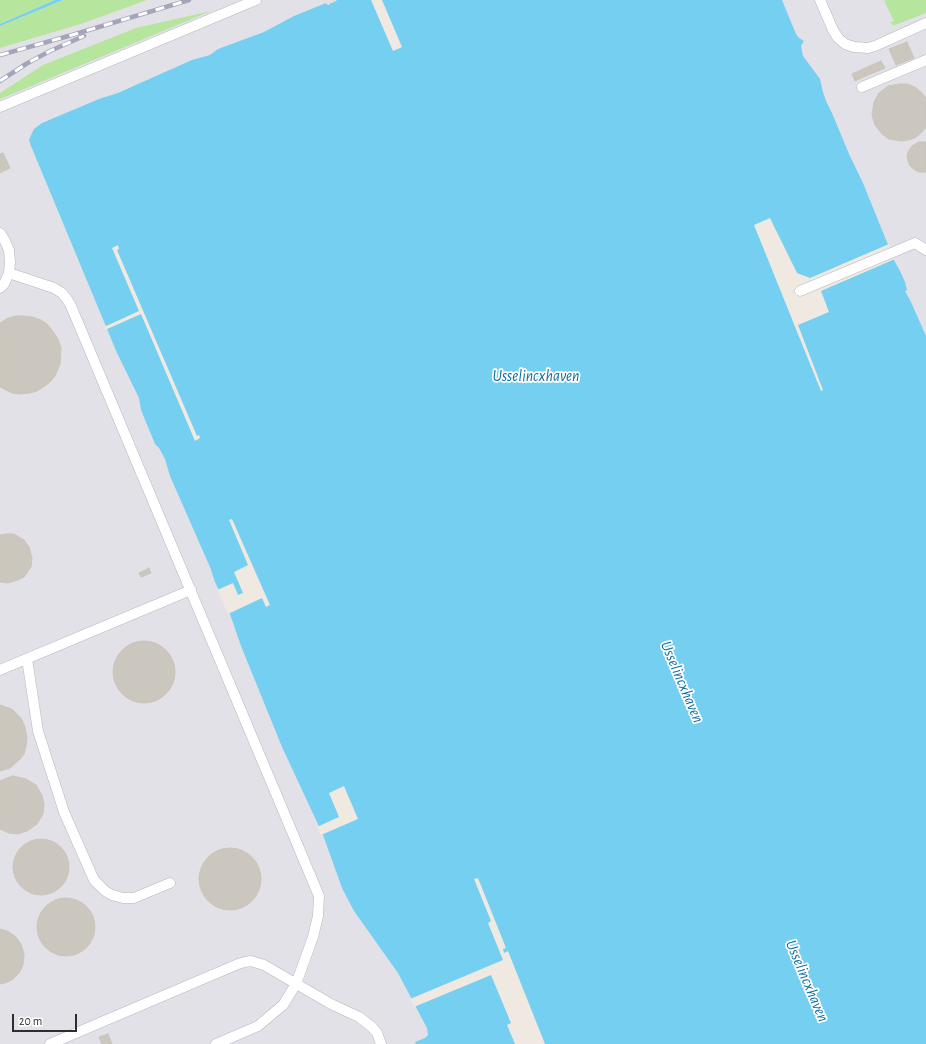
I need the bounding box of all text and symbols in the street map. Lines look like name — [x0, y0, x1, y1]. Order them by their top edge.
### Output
water label: Usselincxhaven — [492, 366, 580, 386]
water label: Usselincxhaven — [656, 638, 708, 726]
water label: Usselincxhaven — [781, 937, 833, 1025]
scale bar — [14, 1006, 79, 1032]
text: 20 m — [19, 1015, 42, 1027]

